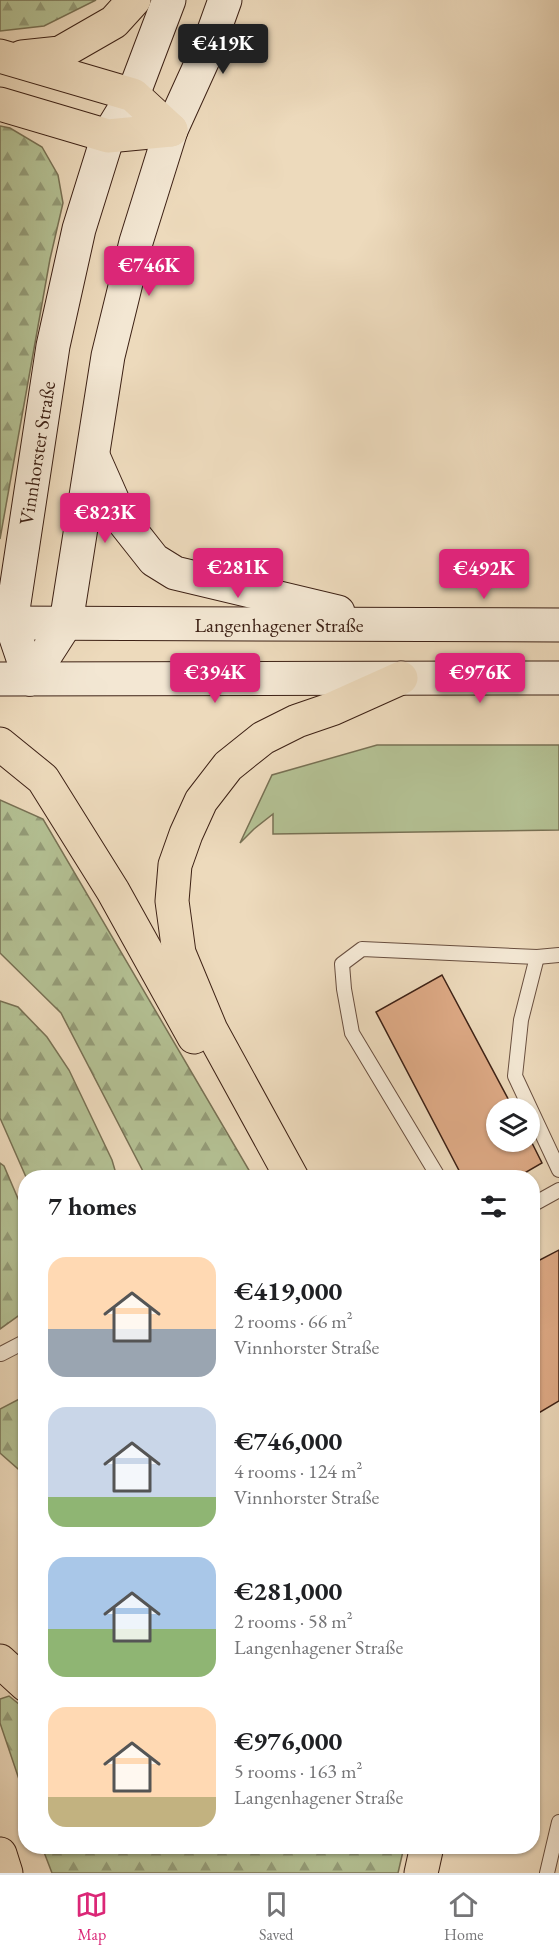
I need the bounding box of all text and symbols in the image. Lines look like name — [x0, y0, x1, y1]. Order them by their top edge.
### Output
pin: €419K — [181, 24, 265, 75]
text: €419K — [192, 30, 254, 56]
pin: €746K — [107, 246, 191, 297]
text: €746K — [118, 252, 180, 278]
street label: Vinnhorster Straße — [13, 379, 61, 527]
pin: €823K — [63, 493, 147, 544]
text: €823K — [74, 499, 136, 525]
pin: €281K — [196, 548, 280, 599]
pin: €492K — [442, 549, 526, 600]
text: €281K — [207, 554, 269, 580]
text: €492K — [453, 555, 515, 581]
street label: Langenhagener Straße — [194, 612, 364, 638]
pin: €394K — [173, 653, 257, 704]
pin: €976K — [438, 653, 522, 704]
text: €394K — [184, 659, 246, 685]
text: €976K — [449, 659, 511, 685]
map controls — [486, 1098, 540, 1152]
button: layers — [486, 1098, 540, 1152]
text: 7 homes — [48, 1189, 137, 1223]
icon: filters — [477, 1190, 510, 1223]
text: €419,000 — [234, 1274, 342, 1308]
icon: home — [96, 1281, 168, 1353]
text: 2 rooms · 66 m² — [234, 1308, 353, 1334]
text: Vinnhorster Straße — [234, 1334, 379, 1360]
text: €746,000 — [234, 1424, 342, 1458]
icon: home — [96, 1431, 168, 1503]
text: 4 rooms · 124 m² — [234, 1458, 362, 1484]
text: Vinnhorster Straße — [234, 1484, 379, 1510]
text: €281,000 — [234, 1574, 342, 1608]
icon: home — [96, 1581, 168, 1653]
text: 2 rooms · 58 m² — [234, 1608, 353, 1634]
text: Langenhagener Straße — [234, 1634, 403, 1660]
text: €976,000 — [234, 1724, 342, 1758]
icon: home — [96, 1731, 168, 1803]
text: 5 rooms · 163 m² — [234, 1758, 362, 1784]
text: Langenhagener Straße — [234, 1784, 403, 1810]
tab: Map — [75, 1888, 108, 1945]
tab: Saved — [259, 1888, 293, 1945]
tab: Home — [444, 1888, 484, 1945]

